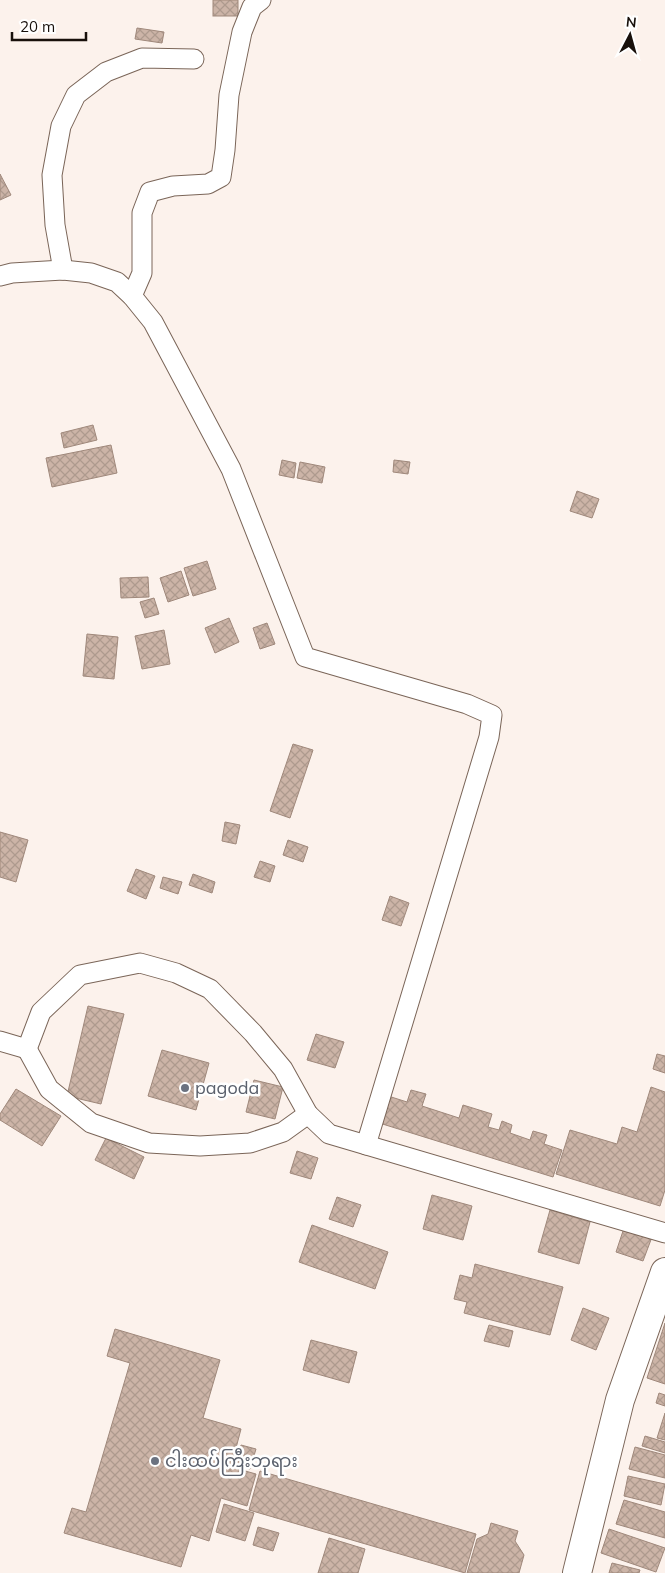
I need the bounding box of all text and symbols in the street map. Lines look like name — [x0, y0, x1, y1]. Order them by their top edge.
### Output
scale bar — [12, 10, 86, 42]
north arrow — [605, 10, 655, 60]
text: N — [625, 13, 638, 32]
text: 20 m — [20, 17, 55, 36]
place label: pagoda — [195, 1076, 259, 1099]
marker: pagoda — [179, 1082, 191, 1094]
place label: ငါးထပ်ကြီးဘုရား — [165, 1447, 298, 1476]
marker: ငါးထပ်ကြီးဘုရား — [149, 1455, 161, 1467]

